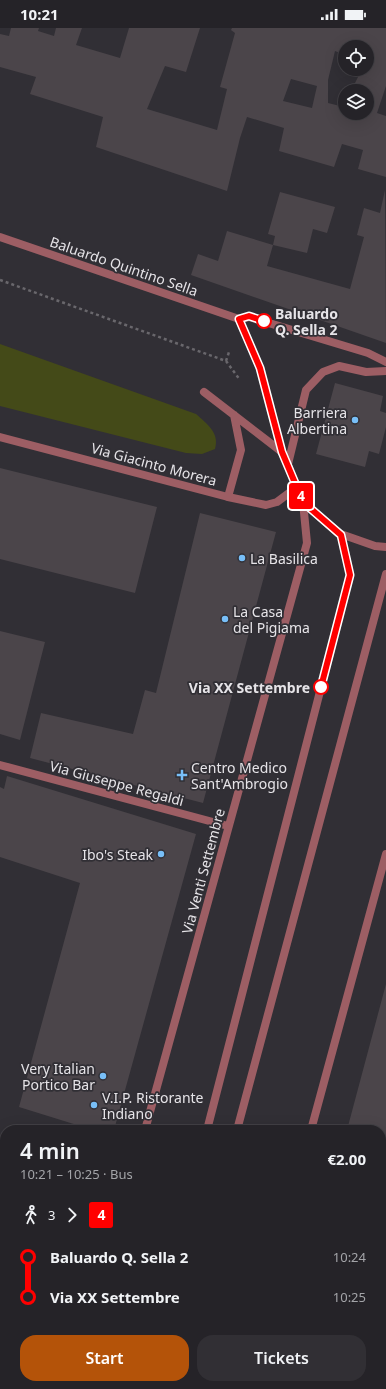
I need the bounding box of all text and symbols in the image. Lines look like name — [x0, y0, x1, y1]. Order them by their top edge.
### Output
text: 10:21 — [20, 4, 59, 24]
map controls — [338, 40, 374, 120]
button: locate — [338, 40, 374, 76]
button: layers — [338, 84, 374, 120]
street label: Baluardo Quintino Sella — [48, 232, 200, 300]
place label: Baluardo Q. Sella 2 — [275, 304, 338, 339]
marker: Baluardo Q. Sella 2 — [256, 313, 272, 329]
place label: Barriera Albertina — [287, 403, 347, 438]
marker: Barriera Albertina — [350, 415, 360, 425]
street label: Via Giacinto Morera — [89, 438, 219, 490]
line badge: 4 — [288, 483, 314, 509]
text: 4 — [297, 486, 305, 505]
place label: La Basilica — [250, 549, 318, 568]
marker: La Basilica — [237, 553, 247, 563]
place label: La Casa del Pigiama — [233, 602, 310, 637]
marker: La Casa del Pigiama — [220, 614, 230, 624]
place label: Via XX Settembre — [189, 678, 310, 697]
marker: Via XX Settembre — [313, 679, 329, 695]
street label: Via Giuseppe Regaldi — [48, 756, 186, 810]
place label: Centro Medico Sant'Ambrogio — [191, 758, 288, 793]
marker: Centro Medico Sant'Ambrogio — [176, 769, 188, 781]
street label: Via Venti Settembre — [177, 806, 229, 936]
place label: Ibo's Steak — [82, 845, 154, 864]
marker: Ibo's Steak — [156, 849, 166, 859]
place label: Very Italian Portico Bar — [21, 1059, 95, 1094]
marker: Very Italian Portico Bar — [98, 1071, 108, 1081]
place label: V.I.P. Ristorante Indiano — [102, 1088, 204, 1123]
marker: V.I.P. Ristorante Indiano — [89, 1100, 99, 1110]
text: 4 min — [20, 1135, 80, 1165]
text: €2.00 — [327, 1149, 366, 1169]
text: 10:21 – 10:25 · Bus — [20, 1165, 133, 1183]
icon: walk — [20, 1204, 42, 1226]
icon: forward — [61, 1204, 83, 1226]
text: 4 — [97, 1205, 105, 1224]
text: 3 — [48, 1206, 55, 1224]
text: Baluardo Q. Sella 2 — [50, 1247, 188, 1267]
text: 10:24 — [333, 1248, 366, 1266]
text: Via XX Settembre — [50, 1287, 180, 1307]
text: 10:25 — [333, 1288, 366, 1306]
button: Start — [20, 1335, 189, 1381]
button: Tickets — [197, 1335, 366, 1381]

